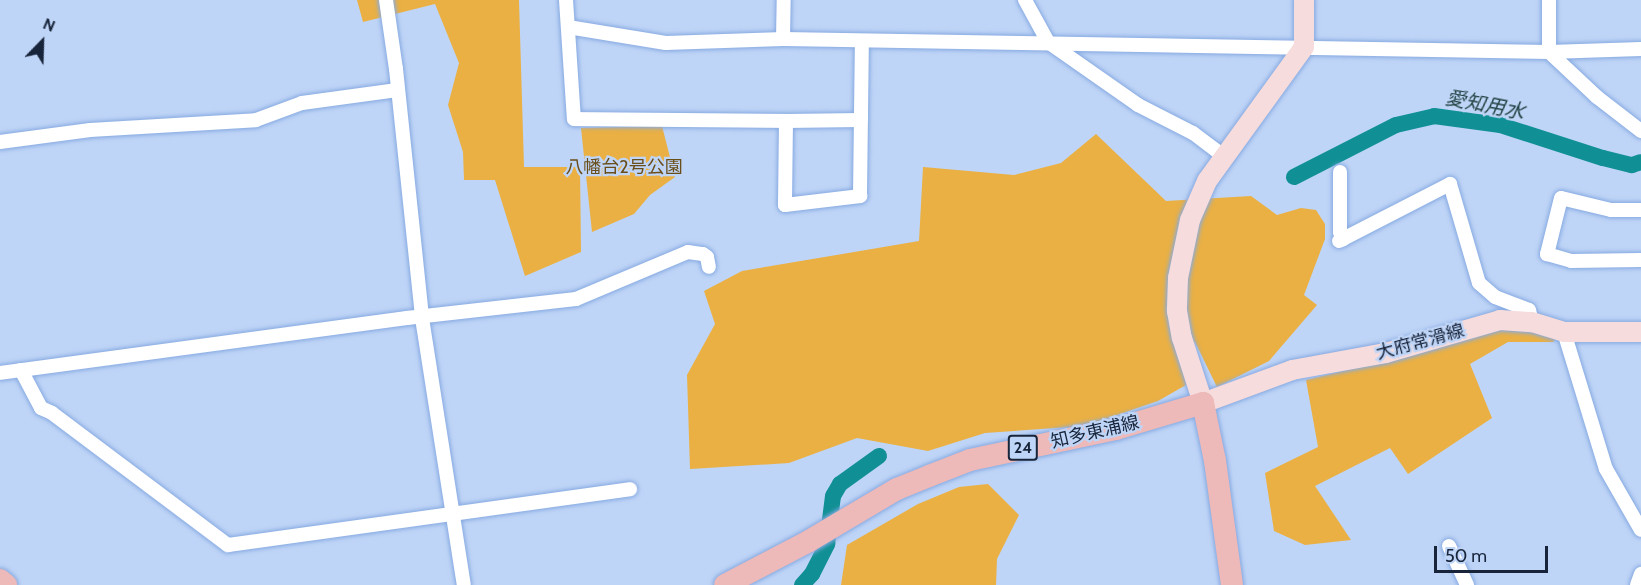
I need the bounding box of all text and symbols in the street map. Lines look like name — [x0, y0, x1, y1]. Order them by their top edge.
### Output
north arrow — [12, 12, 72, 72]
text: N — [40, 14, 58, 36]
water label: 愛知用水 — [1443, 86, 1527, 124]
park label: 八幡台2号公園 — [565, 156, 683, 178]
street label: 大府常滑線 — [1374, 320, 1466, 364]
street label: 知多東浦線 — [1049, 411, 1141, 453]
road number: 24 — [1006, 435, 1040, 461]
scale bar — [1437, 534, 1551, 572]
text: 50 m — [1445, 545, 1487, 567]

